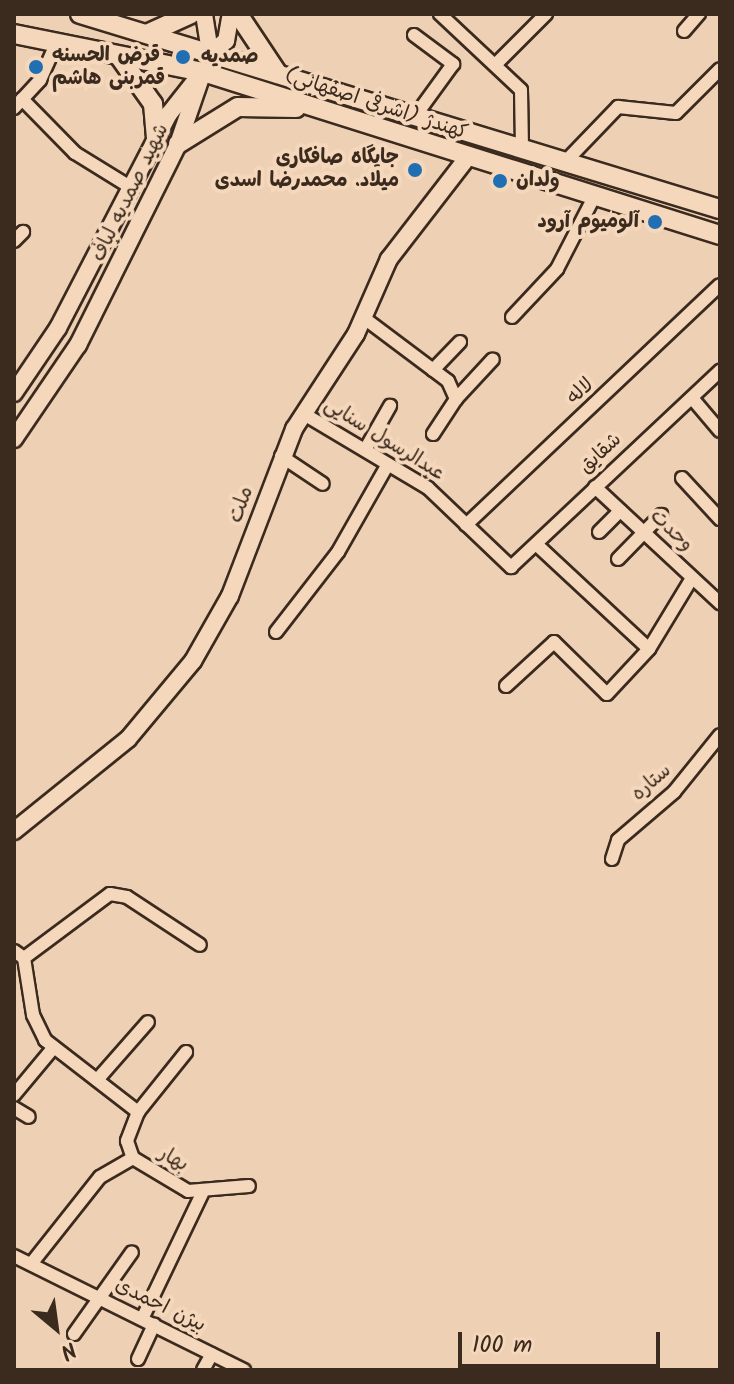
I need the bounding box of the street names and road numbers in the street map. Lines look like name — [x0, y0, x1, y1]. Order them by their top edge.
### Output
street label: کهندژ (اشرفی اصفهانی) — [281, 64, 471, 146]
street label: شهید صمدیه لباف — [87, 120, 175, 266]
street label: لاله — [563, 374, 599, 410]
street label: عبدالرسول سنایی — [319, 393, 449, 487]
street label: شقایق — [575, 428, 627, 480]
street label: ملت — [224, 484, 260, 526]
street label: وحدت — [644, 505, 698, 557]
street label: ستاره — [627, 759, 677, 807]
street label: بهار — [154, 1142, 192, 1178]
street label: بیژن احمدی — [111, 1274, 209, 1338]

